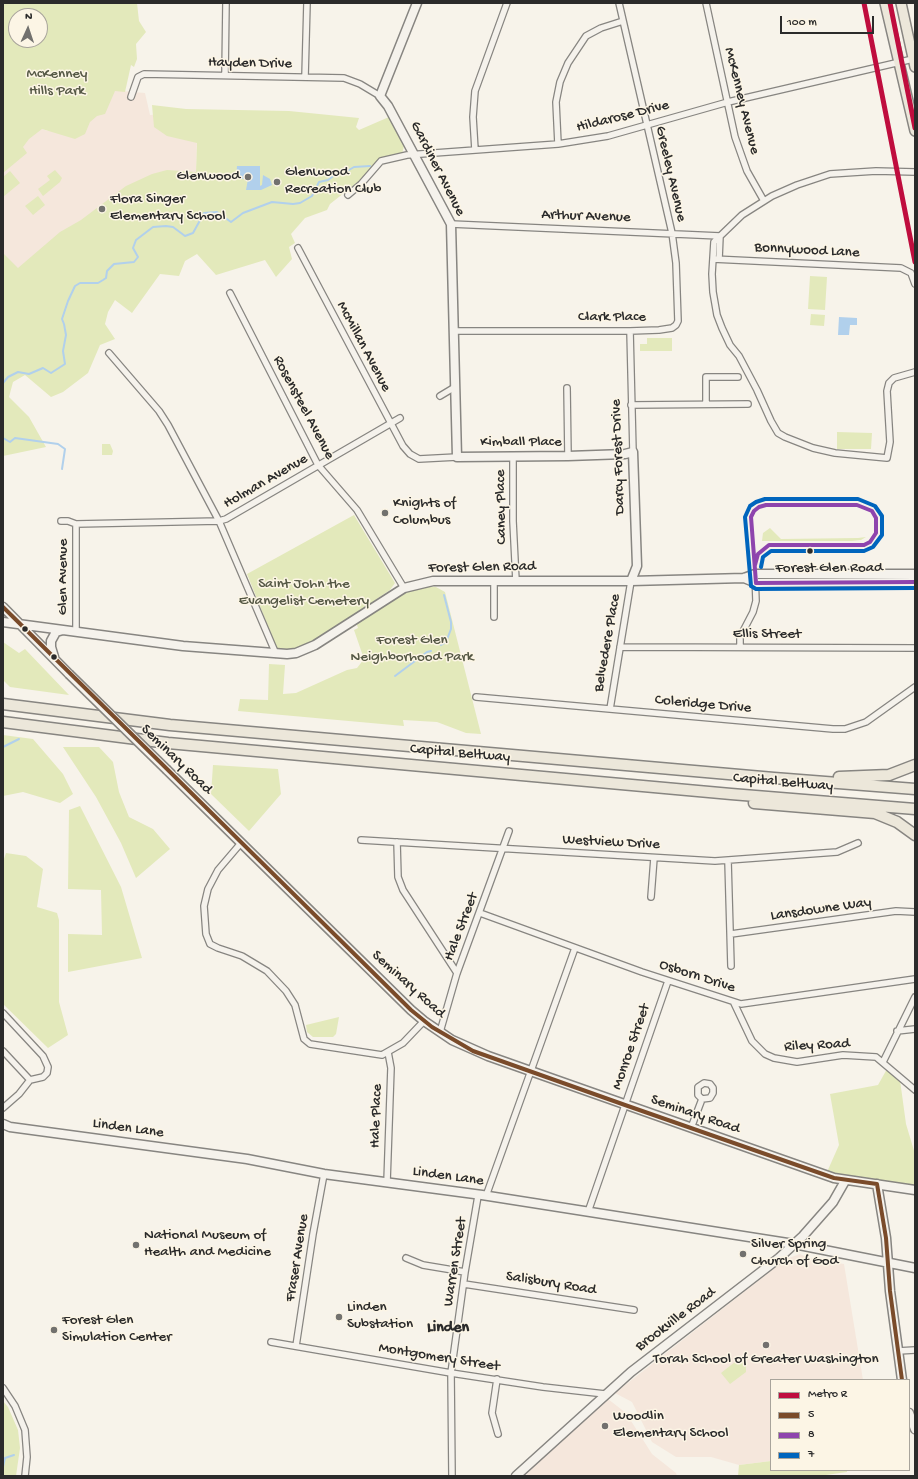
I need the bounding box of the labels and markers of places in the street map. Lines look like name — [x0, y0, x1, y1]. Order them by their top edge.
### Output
place label: Glenwood Recreation Club — [285, 164, 381, 199]
place label: Glenwood — [176, 168, 240, 186]
marker: Glenwood — [243, 172, 253, 182]
marker: Glenwood Recreation Club — [272, 177, 282, 187]
place label: Flora Singer Elementary School — [110, 191, 226, 226]
marker: Flora Singer Elementary School — [97, 204, 107, 214]
place label: Knights of Columbus — [393, 495, 456, 530]
marker: Knights of Columbus — [380, 508, 390, 518]
unlabelled marker — [805, 546, 815, 556]
unlabelled marker — [20, 624, 30, 634]
unlabelled marker — [49, 652, 59, 662]
place label: National Museum of Health and Medicine — [144, 1227, 271, 1262]
place label: Silver Spring Church of God — [751, 1236, 838, 1271]
marker: National Museum of Health and Medicine — [131, 1240, 141, 1250]
marker: Silver Spring Church of God — [738, 1249, 748, 1259]
place label: Linden Substation — [347, 1299, 413, 1334]
place label: Forest Glen Simulation Center — [62, 1312, 172, 1347]
marker: Linden Substation — [334, 1312, 344, 1322]
marker: Forest Glen Simulation Center — [49, 1325, 59, 1335]
marker: Torah School of Greater Washington — [761, 1340, 771, 1350]
place label: Torah School of Greater Washington — [653, 1351, 879, 1369]
place label: Woodlin Elementary School — [613, 1408, 729, 1443]
marker: Woodlin Elementary School — [600, 1421, 610, 1431]

